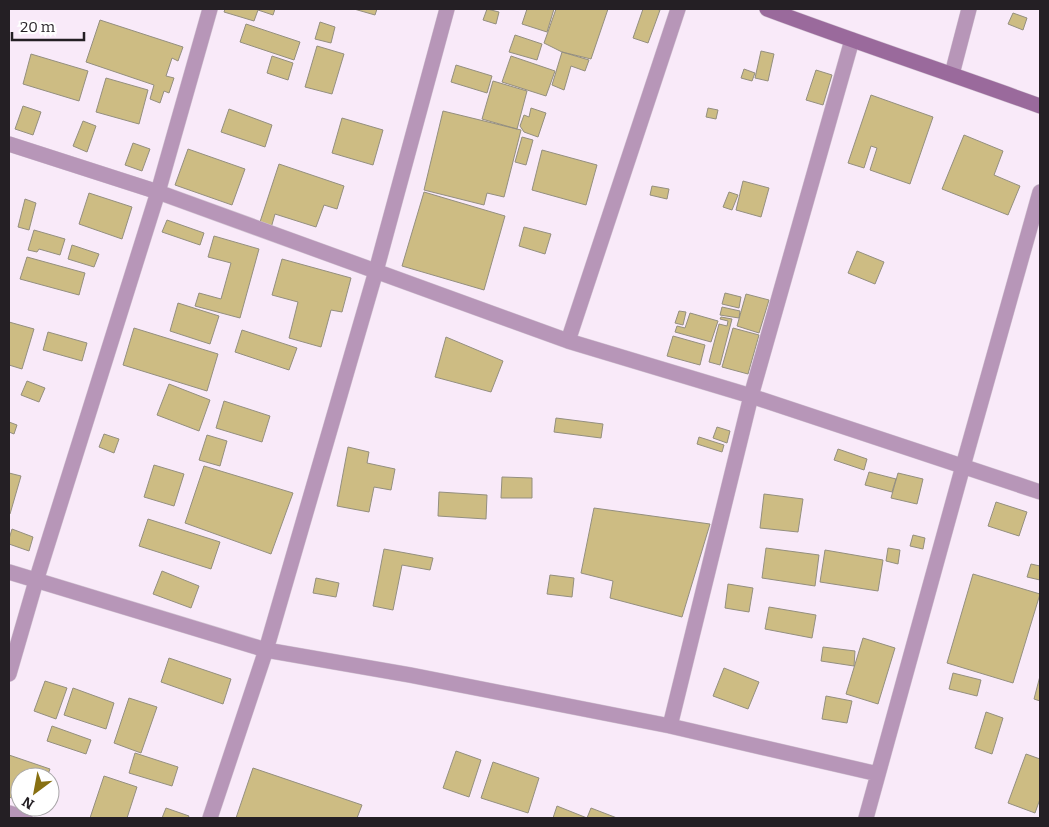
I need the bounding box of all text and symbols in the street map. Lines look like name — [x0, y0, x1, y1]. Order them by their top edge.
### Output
scale bar — [12, 10, 85, 42]
text: 20 m — [20, 18, 56, 36]
north arrow — [10, 767, 60, 817]
text: N — [19, 792, 37, 813]

